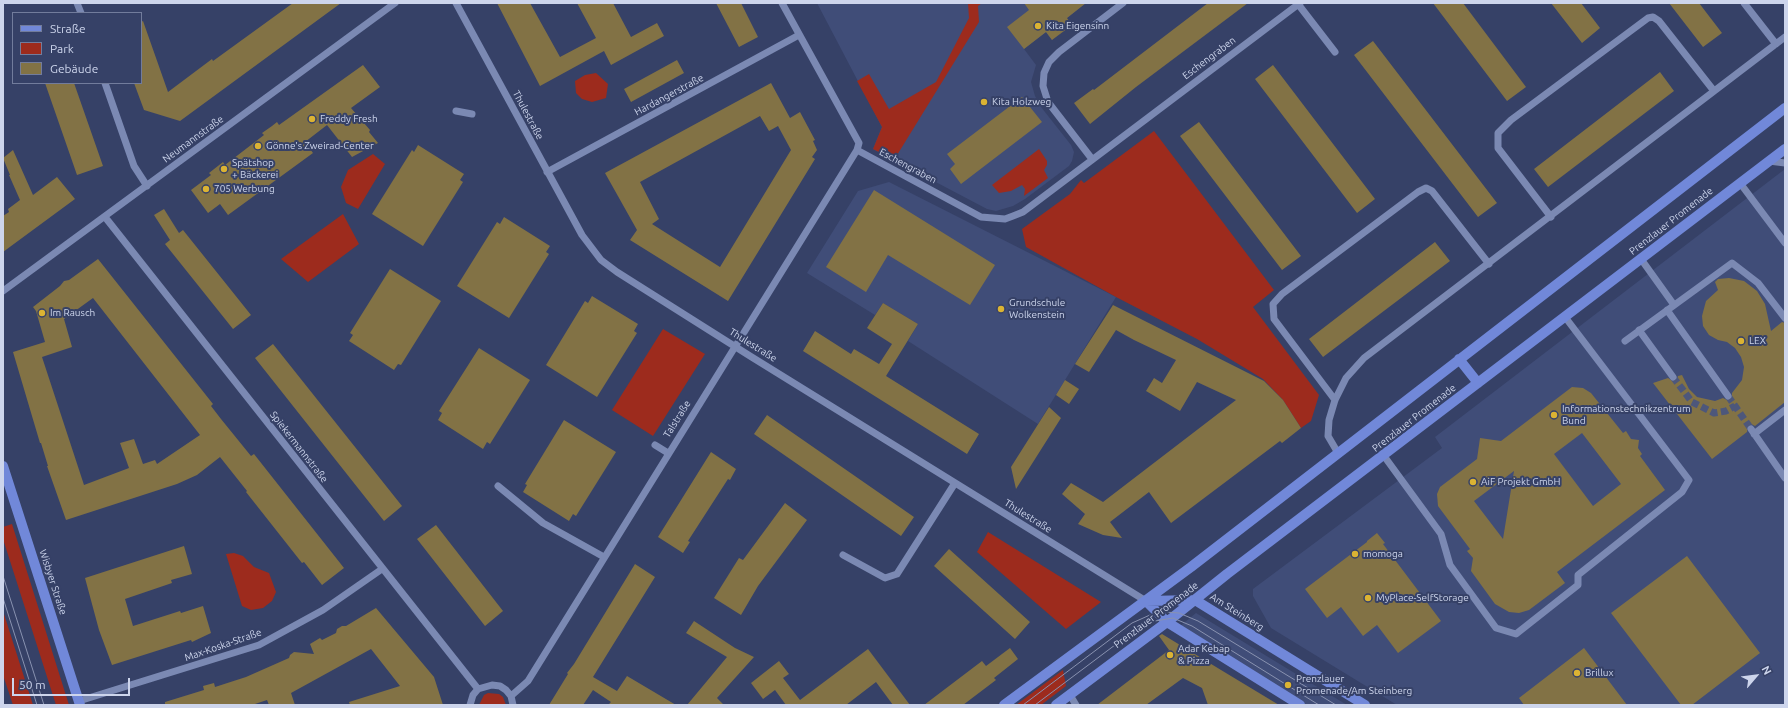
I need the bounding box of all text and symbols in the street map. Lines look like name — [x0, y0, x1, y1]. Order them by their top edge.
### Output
legend — [12, 12, 142, 84]
place label: Kita Eigensinn — [1046, 20, 1109, 32]
marker: Kita Eigensinn — [1033, 21, 1043, 31]
text: Straße — [50, 22, 86, 35]
street label: Eschengraben — [1180, 34, 1238, 82]
text: Park — [50, 42, 74, 55]
text: Gebäude — [50, 62, 98, 75]
street label: Hardangerstraße — [632, 72, 706, 118]
street label: Thulestraße — [510, 88, 546, 142]
place label: Kita Holzweg — [992, 96, 1051, 108]
marker: Kita Holzweg — [979, 97, 989, 107]
street label: Neumannstraße — [160, 113, 226, 165]
place label: Freddy Fresh — [320, 113, 378, 125]
marker: Freddy Fresh — [307, 114, 317, 124]
place label: Gönne's Zweirad-Center — [266, 140, 374, 152]
marker: Gönne's Zweirad-Center — [253, 141, 263, 151]
street label: Eschengraben — [877, 146, 939, 186]
place label: Spätshop + Bäckerei — [232, 157, 278, 180]
marker: Spätshop + Bäckerei — [219, 164, 229, 174]
place label: 705 Werbung — [214, 183, 275, 195]
marker: 705 Werbung — [201, 184, 211, 194]
street label: Prenzlauer Promenade — [1627, 185, 1715, 257]
place label: Grundschule Wolkenstein — [1009, 297, 1065, 320]
marker: Grundschule Wolkenstein — [996, 304, 1006, 314]
place label: Im Rausch — [50, 307, 95, 319]
marker: Im Rausch — [37, 308, 47, 318]
street label: Thulestraße — [727, 326, 779, 364]
place label: LEX — [1749, 335, 1766, 347]
marker: LEX — [1736, 336, 1746, 346]
street label: Prenzlauer Promenade — [1370, 382, 1458, 454]
street label: Talstraße — [661, 398, 693, 440]
place label: Informationstechnikzentrum Bund — [1562, 403, 1691, 426]
street label: Spiekermannstraße — [267, 409, 331, 485]
marker: Informationstechnikzentrum Bund — [1549, 410, 1559, 420]
place label: AiF Projekt GmbH — [1481, 476, 1560, 488]
marker: AiF Projekt GmbH — [1468, 477, 1478, 487]
street label: Thulestraße — [1002, 497, 1054, 535]
street label: Wisbyer Straße — [37, 548, 69, 616]
place label: momoga — [1363, 548, 1403, 560]
marker: momoga — [1350, 549, 1360, 559]
street label: Prenzlauer Promenade — [1111, 579, 1201, 651]
street label: Am Steinberg — [1208, 591, 1266, 633]
place label: MyPlace-SelfStorage — [1376, 592, 1469, 604]
marker: MyPlace-SelfStorage — [1363, 593, 1373, 603]
street label: Max-Koska-Straße — [183, 626, 263, 664]
place label: Adar Kebap & Pizza — [1178, 643, 1230, 666]
marker: Adar Kebap & Pizza — [1165, 650, 1175, 660]
north arrow — [1736, 656, 1776, 696]
text: N — [1759, 664, 1774, 677]
place label: Brillux — [1585, 667, 1614, 679]
marker: Brillux — [1572, 668, 1582, 678]
scale bar — [14, 670, 132, 696]
place label: Prenzlauer Promenade/Am Steinberg — [1296, 673, 1412, 696]
text: 50 m — [19, 678, 46, 691]
marker: Prenzlauer Promenade/Am Steinberg — [1283, 680, 1293, 690]

